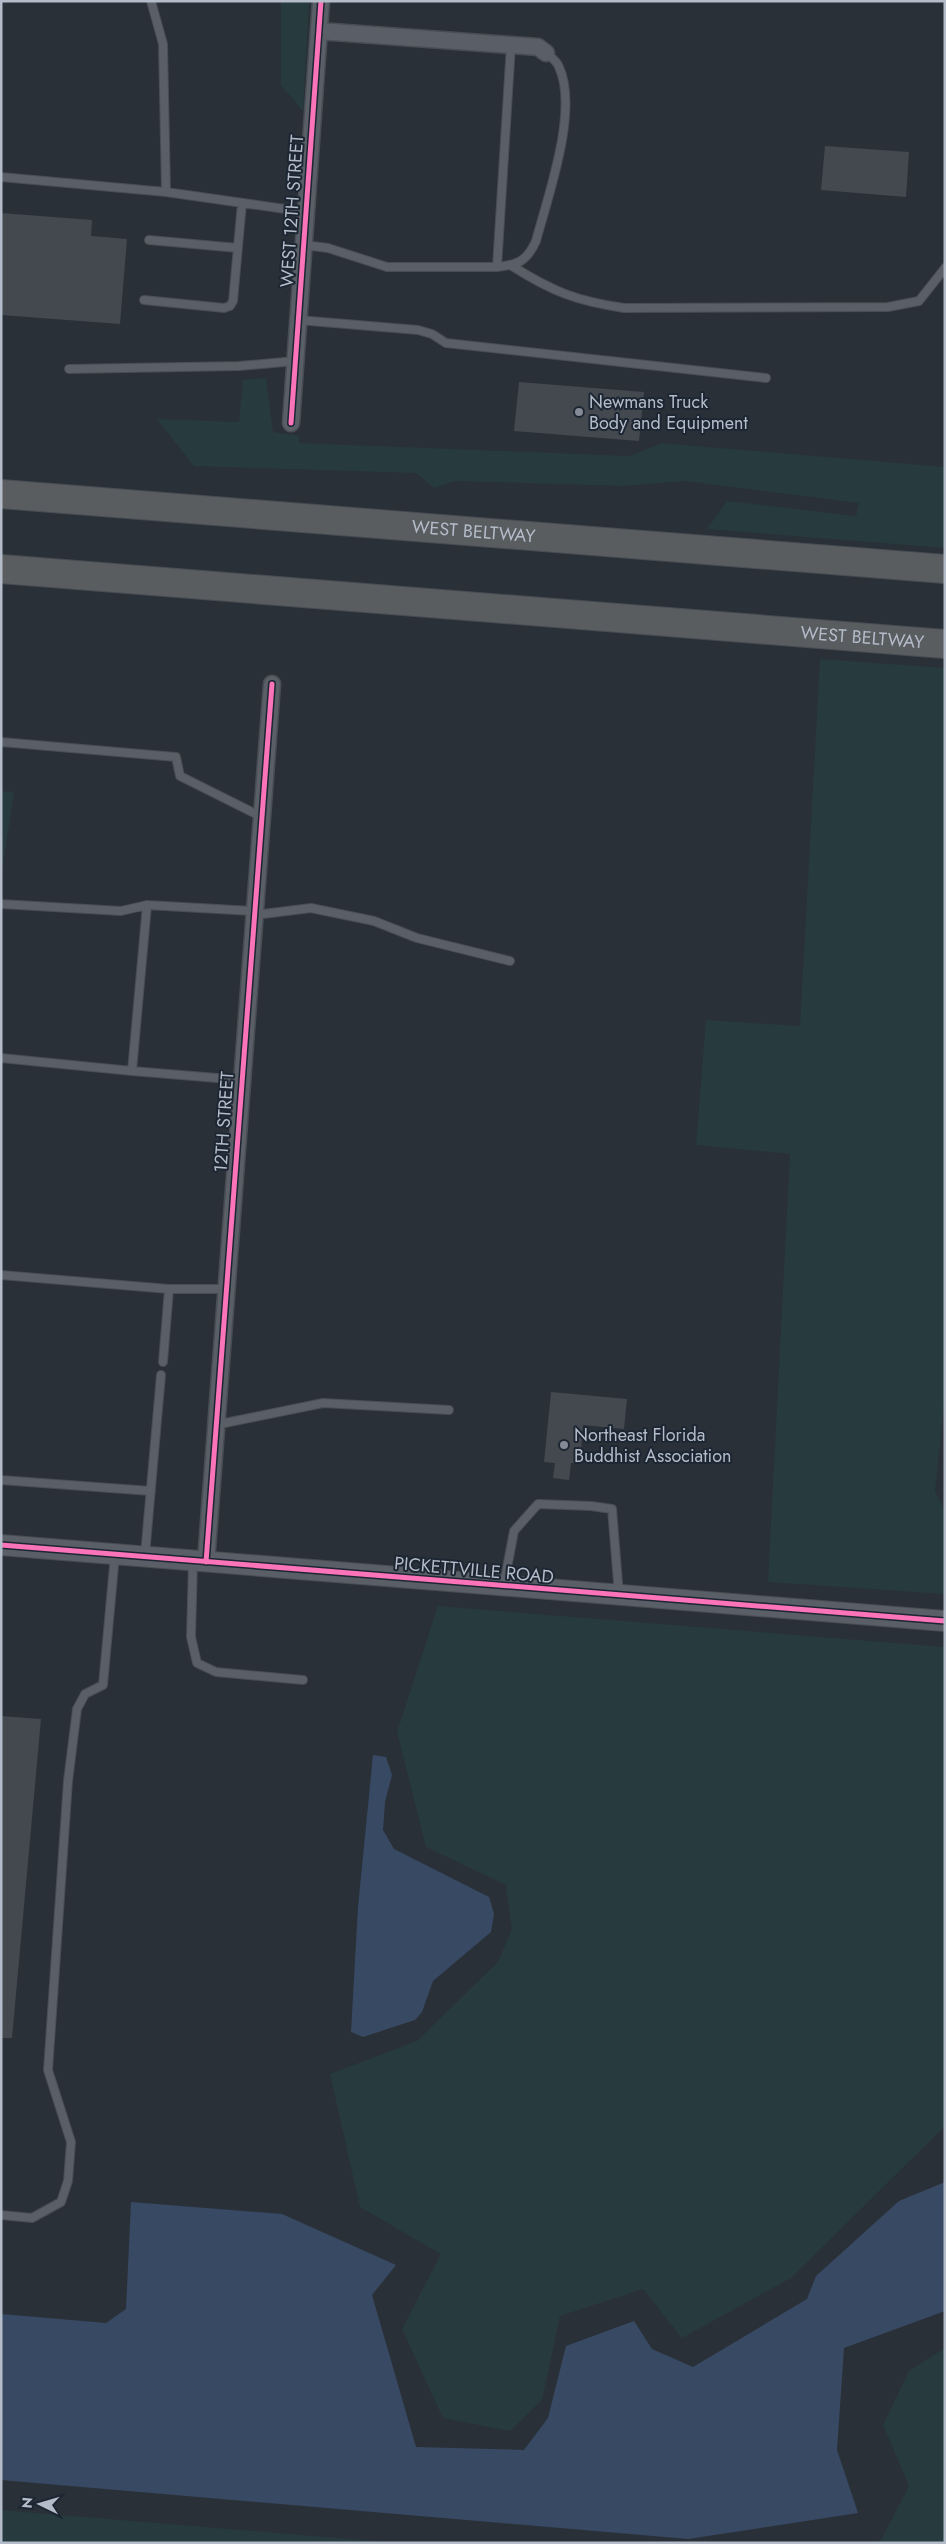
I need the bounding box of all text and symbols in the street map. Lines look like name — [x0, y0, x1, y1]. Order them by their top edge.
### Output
street label: WEST 12TH STREET — [274, 133, 310, 288]
place label: Newmans Truck Body and Equipment — [589, 389, 749, 436]
marker: Newmans Truck Body and Equipment — [573, 406, 585, 418]
street label: WEST BELTWAY — [411, 514, 537, 549]
street label: WEST BELTWAY — [800, 620, 926, 655]
street label: 12TH STREET — [207, 1070, 241, 1174]
place label: Northeast Florida Buddhist Association — [574, 1422, 732, 1469]
marker: Northeast Florida Buddhist Association — [558, 1439, 570, 1451]
street label: PICKETTVILLE ROAD — [393, 1550, 555, 1590]
north arrow — [15, 2479, 65, 2529]
text: N — [17, 2496, 37, 2509]

